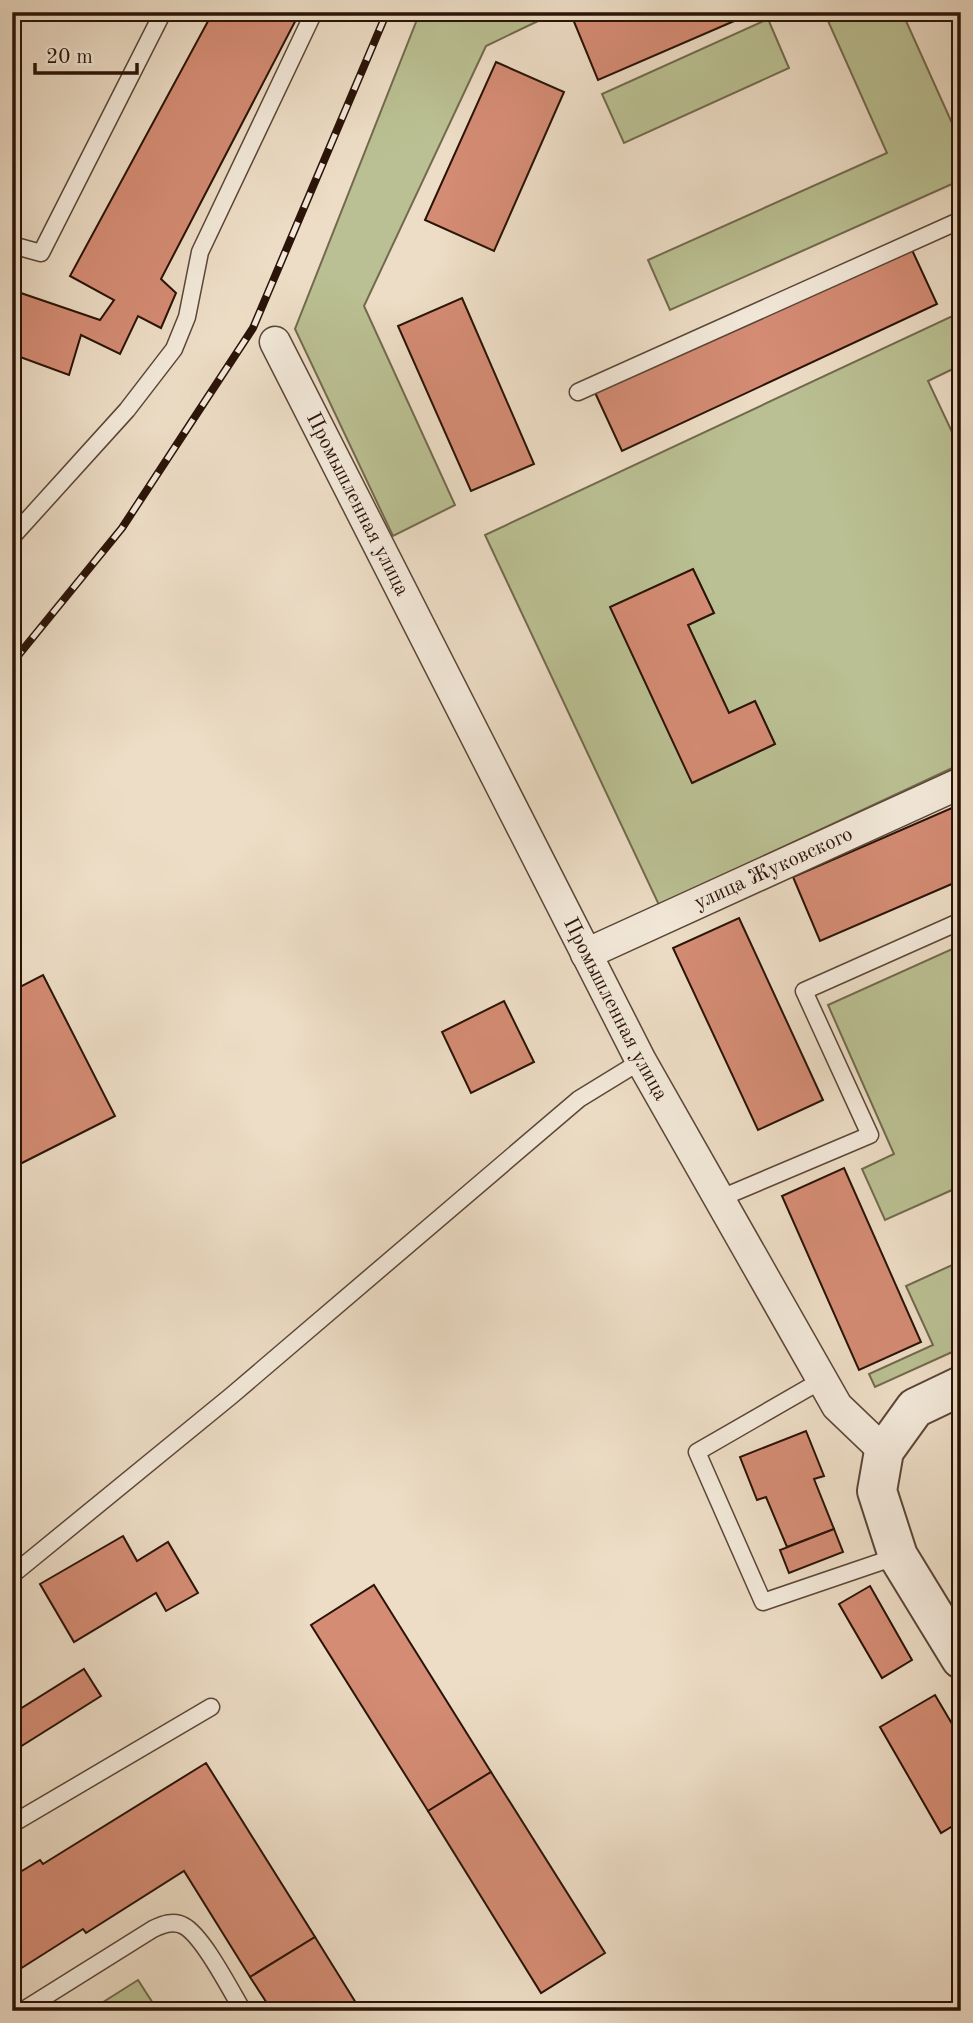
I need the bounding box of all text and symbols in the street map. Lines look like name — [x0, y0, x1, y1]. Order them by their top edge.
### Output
scale bar — [35, 32, 136, 76]
text: 20 m — [46, 47, 93, 68]
street label: Промышленная улица — [302, 409, 413, 599]
street label: улица Жуковского — [691, 823, 856, 914]
street label: Промышленная улица — [559, 914, 672, 1104]

